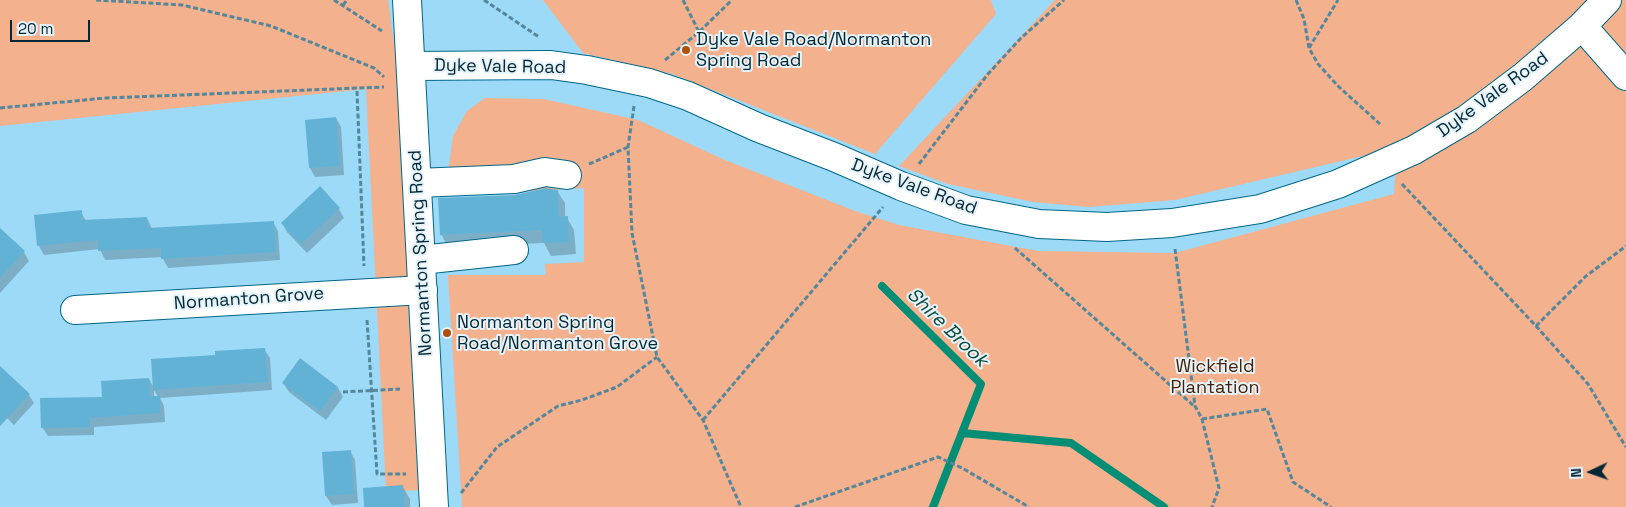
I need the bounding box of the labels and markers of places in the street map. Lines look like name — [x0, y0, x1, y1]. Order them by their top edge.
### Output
place label: Dyke Vale Road/Normanton Spring Road — [696, 29, 931, 72]
marker: Dyke Vale Road/Normanton Spring Road — [680, 44, 692, 56]
place label: Normanton Spring Road/Normanton Grove — [457, 312, 658, 354]
marker: Normanton Spring Road/Normanton Grove — [441, 327, 453, 339]

